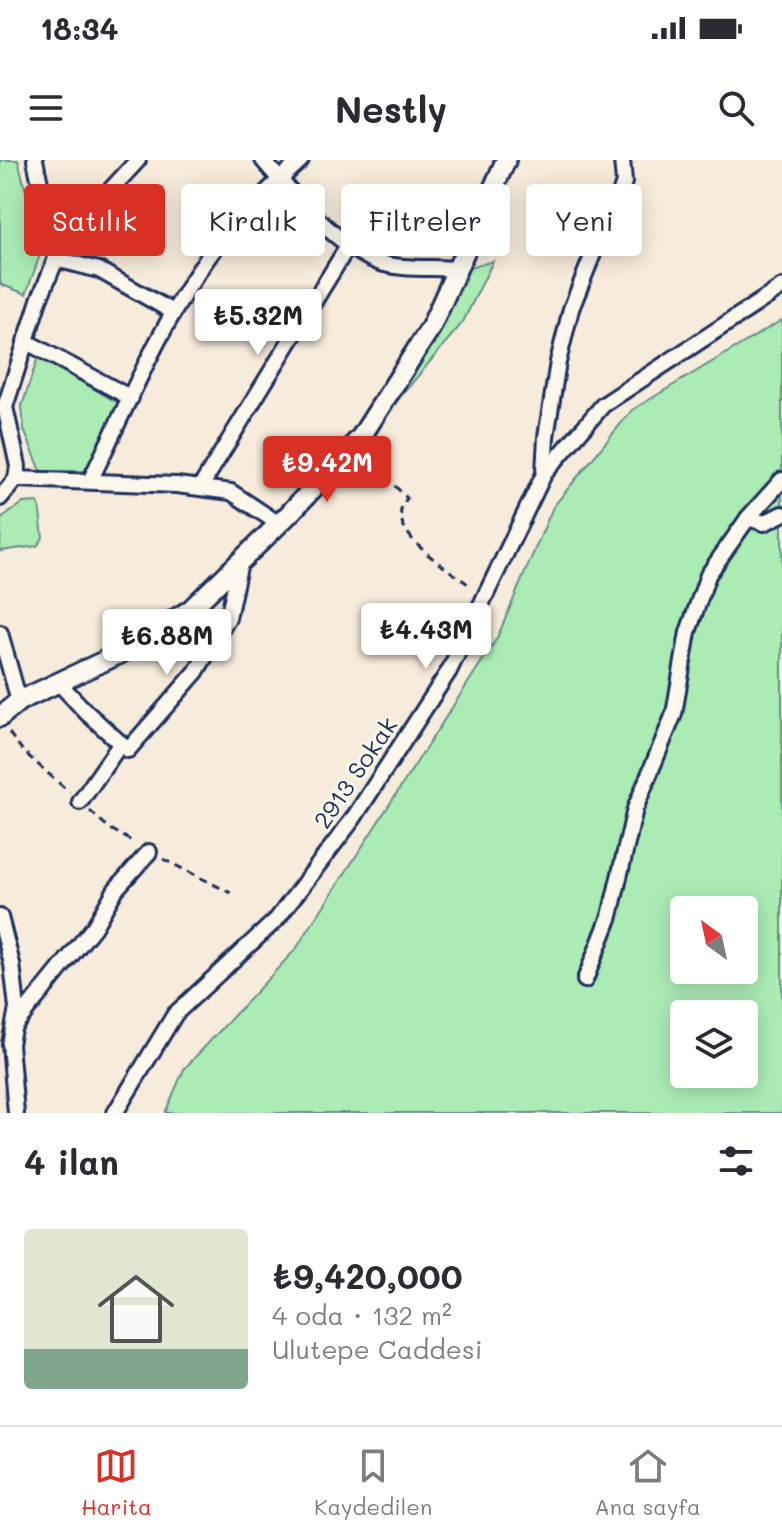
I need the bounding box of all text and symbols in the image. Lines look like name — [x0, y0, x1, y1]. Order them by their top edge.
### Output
text: 18:34 — [40, 8, 118, 48]
text: Nestly — [335, 85, 447, 132]
icon: menu — [24, 86, 68, 130]
icon: search — [714, 86, 758, 130]
chip: Satılık — [24, 184, 165, 256]
chip: Kiralık — [181, 184, 325, 256]
chip: Filtreler — [341, 184, 510, 256]
chip: Yeni — [526, 184, 642, 256]
pin: ₺5.32M — [193, 289, 323, 357]
text: ₺5.32M — [213, 298, 303, 332]
pin: ₺9.42M — [262, 436, 392, 504]
text: ₺9.42M — [281, 445, 373, 479]
pin: ₺4.43M — [361, 603, 491, 671]
pin: ₺6.88M — [102, 609, 232, 677]
text: ₺4.43M — [379, 612, 473, 646]
text: ₺6.88M — [120, 618, 214, 652]
street label: 2913 Sokak — [306, 710, 403, 834]
north arrow — [670, 896, 758, 984]
map controls — [670, 896, 758, 1088]
button: layers — [670, 1000, 758, 1088]
text: 4 ilan — [24, 1139, 119, 1184]
icon: filters — [714, 1139, 758, 1183]
text: ₺9,420,000 — [272, 1253, 463, 1298]
icon: home — [88, 1261, 184, 1357]
text: 4 oda · 132 m² — [272, 1298, 452, 1332]
text: Ulutepe Caddesi — [272, 1332, 483, 1366]
tab: Harita — [81, 1444, 152, 1521]
tab: Kaydedilen — [314, 1444, 432, 1521]
tab: Ana sayfa — [595, 1444, 701, 1521]

